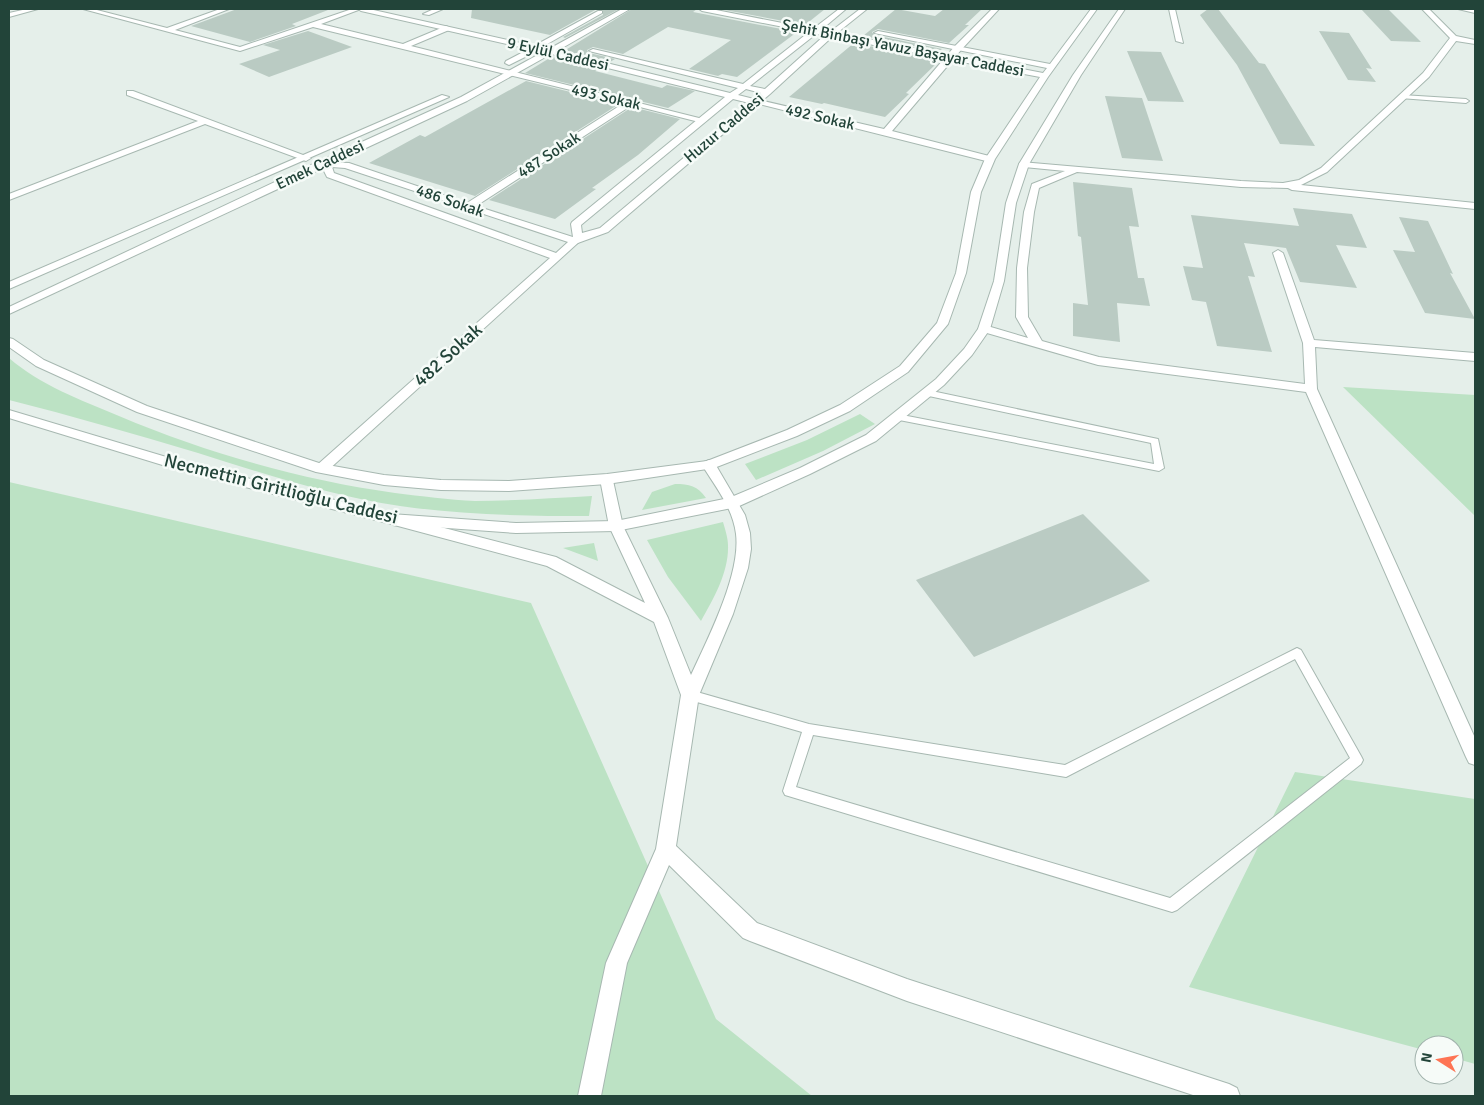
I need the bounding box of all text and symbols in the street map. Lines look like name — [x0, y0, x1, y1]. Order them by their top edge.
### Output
street label: Şehit Binbaşı Yavuz Başayar Caddesi — [780, 15, 1026, 81]
street label: 9 Eylül Caddesi — [505, 33, 611, 75]
street label: 493 Sokak — [569, 79, 643, 115]
street label: Huzur Caddesi — [680, 89, 768, 167]
street label: 492 Sokak — [783, 99, 857, 135]
street label: 487 Sokak — [514, 127, 584, 183]
street label: Emek Caddesi — [273, 136, 367, 194]
street label: 486 Sokak — [413, 180, 487, 222]
street label: 482 Sokak — [409, 318, 488, 392]
street label: Necmettin Giritlioğlu Caddesi — [162, 448, 400, 530]
north arrow — [1414, 1035, 1464, 1085]
text: N — [1417, 1051, 1436, 1064]

